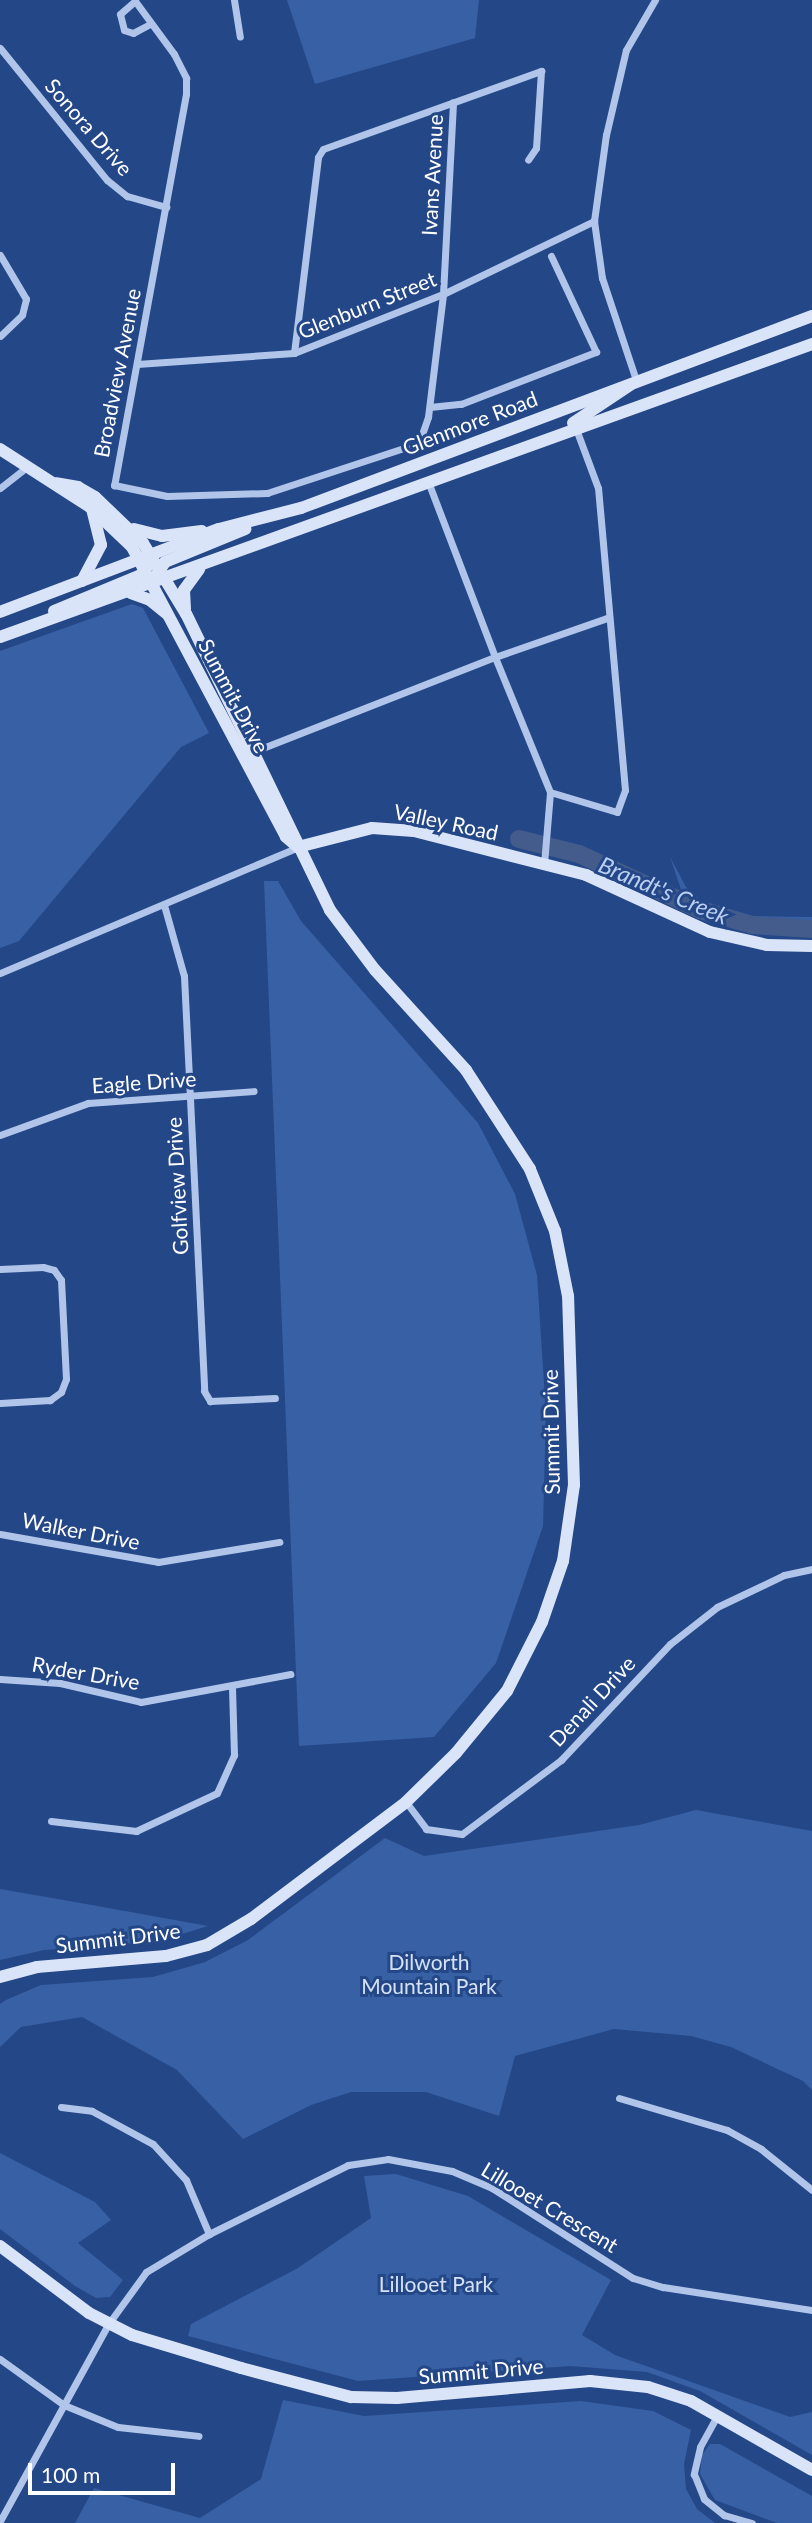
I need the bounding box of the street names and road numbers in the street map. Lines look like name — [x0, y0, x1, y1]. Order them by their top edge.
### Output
street label: Sonora Drive — [40, 73, 138, 181]
street label: Ivans Avenue — [416, 113, 448, 237]
street label: Glenburn Street — [294, 266, 440, 344]
street label: Broadview Avenue — [88, 286, 146, 460]
street label: Glenmore Road — [399, 386, 541, 460]
street label: Summit Drive — [193, 635, 275, 757]
street label: Valley Road — [391, 799, 501, 845]
street label: Eagle Drive — [91, 1066, 197, 1098]
street label: Golfview Drive — [161, 1116, 193, 1256]
street label: Summit Drive — [537, 1369, 565, 1495]
street label: Walker Drive — [20, 1507, 142, 1555]
street label: Ryder Drive — [30, 1651, 142, 1695]
street label: Denali Drive — [544, 1651, 640, 1751]
street label: Summit Drive — [54, 1918, 182, 1958]
street label: Lillooet Crescent — [477, 2156, 623, 2258]
street label: Summit Drive — [417, 2353, 545, 2389]

